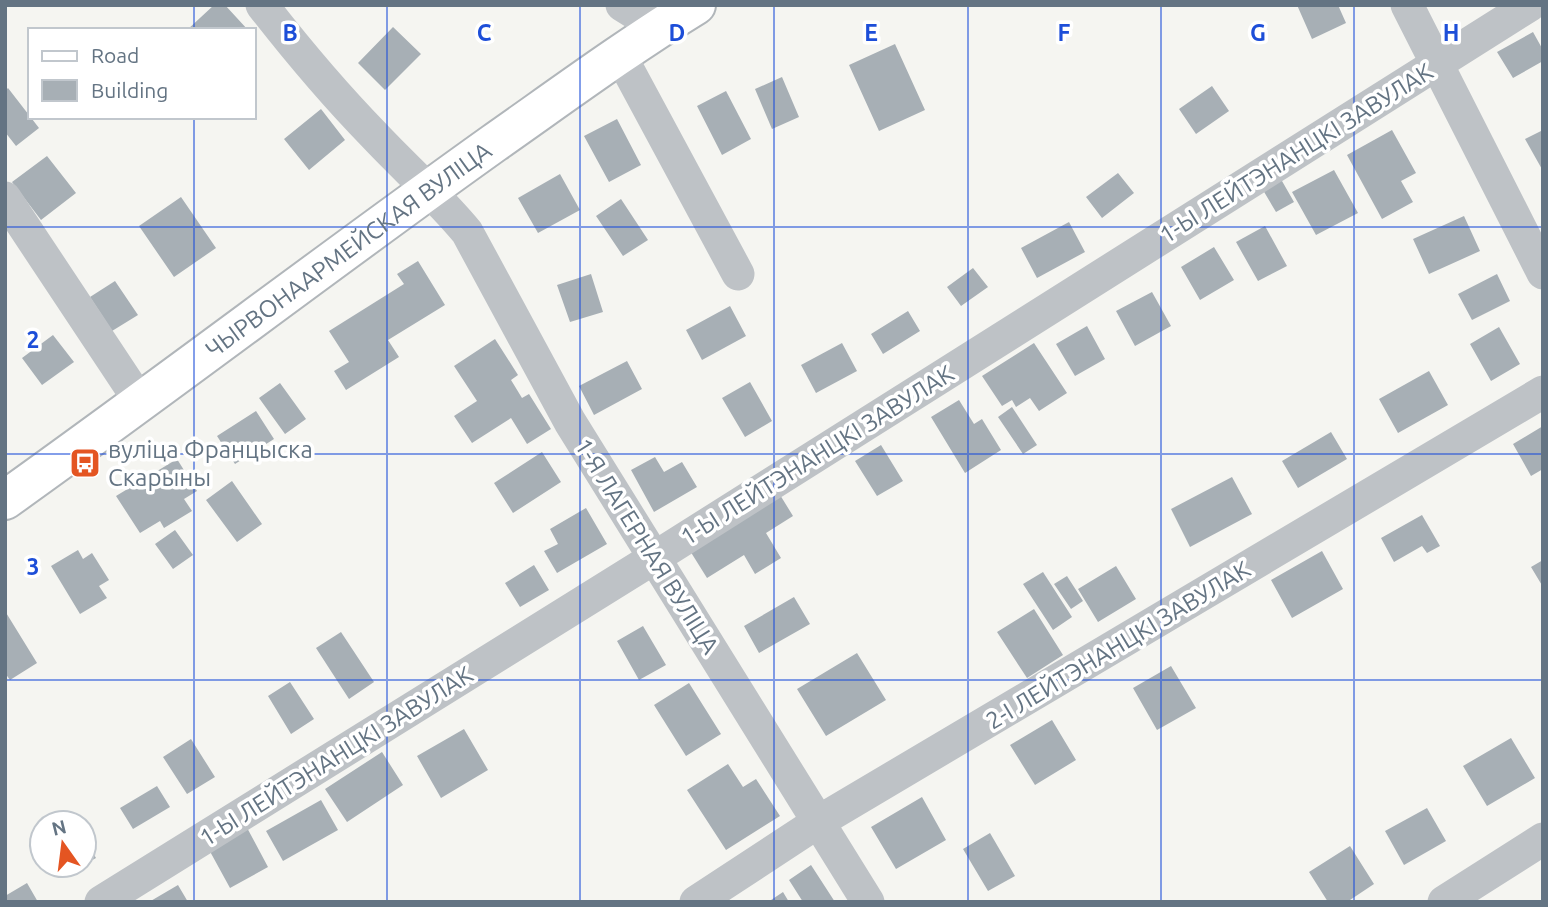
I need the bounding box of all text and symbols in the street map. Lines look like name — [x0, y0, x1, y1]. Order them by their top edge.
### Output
text: B — [282, 20, 298, 45]
text: C — [477, 20, 492, 45]
text: D — [669, 20, 685, 45]
text: E — [864, 20, 878, 45]
text: F — [1058, 20, 1071, 45]
text: G — [1250, 20, 1266, 45]
text: H — [1443, 20, 1459, 45]
legend — [28, 28, 256, 119]
text: Road — [91, 43, 139, 67]
street label: 1-Ы ЛЕЙТЭНАНЦКІ ЗАВУЛАК — [1154, 57, 1438, 248]
text: Building — [91, 78, 168, 102]
street label: ЧЫРВОНААРМЕЙСКАЯ ВУЛІЦА — [200, 136, 497, 363]
text: 2 — [27, 327, 39, 352]
street label: 1-Ы ЛЕЙТЭНАНЦКІ ЗАВУЛАК — [675, 359, 959, 550]
street label: 1-Я ЛАГЕРНАЯ ВУЛІЦА — [570, 433, 725, 659]
place label: вуліца Францыска Скарыны — [108, 436, 313, 491]
bus stop icon: вуліца Францыска Скарыны — [68, 446, 102, 480]
text: 3 — [27, 554, 39, 579]
street label: 2-І ЛЕЙТЭНАНЦКІ ЗАВУЛАК — [981, 554, 1255, 735]
street label: 1-Ы ЛЕЙТЭНАНЦКІ ЗАВУЛАК — [194, 660, 478, 851]
north arrow — [28, 809, 98, 879]
text: N — [49, 815, 68, 840]

